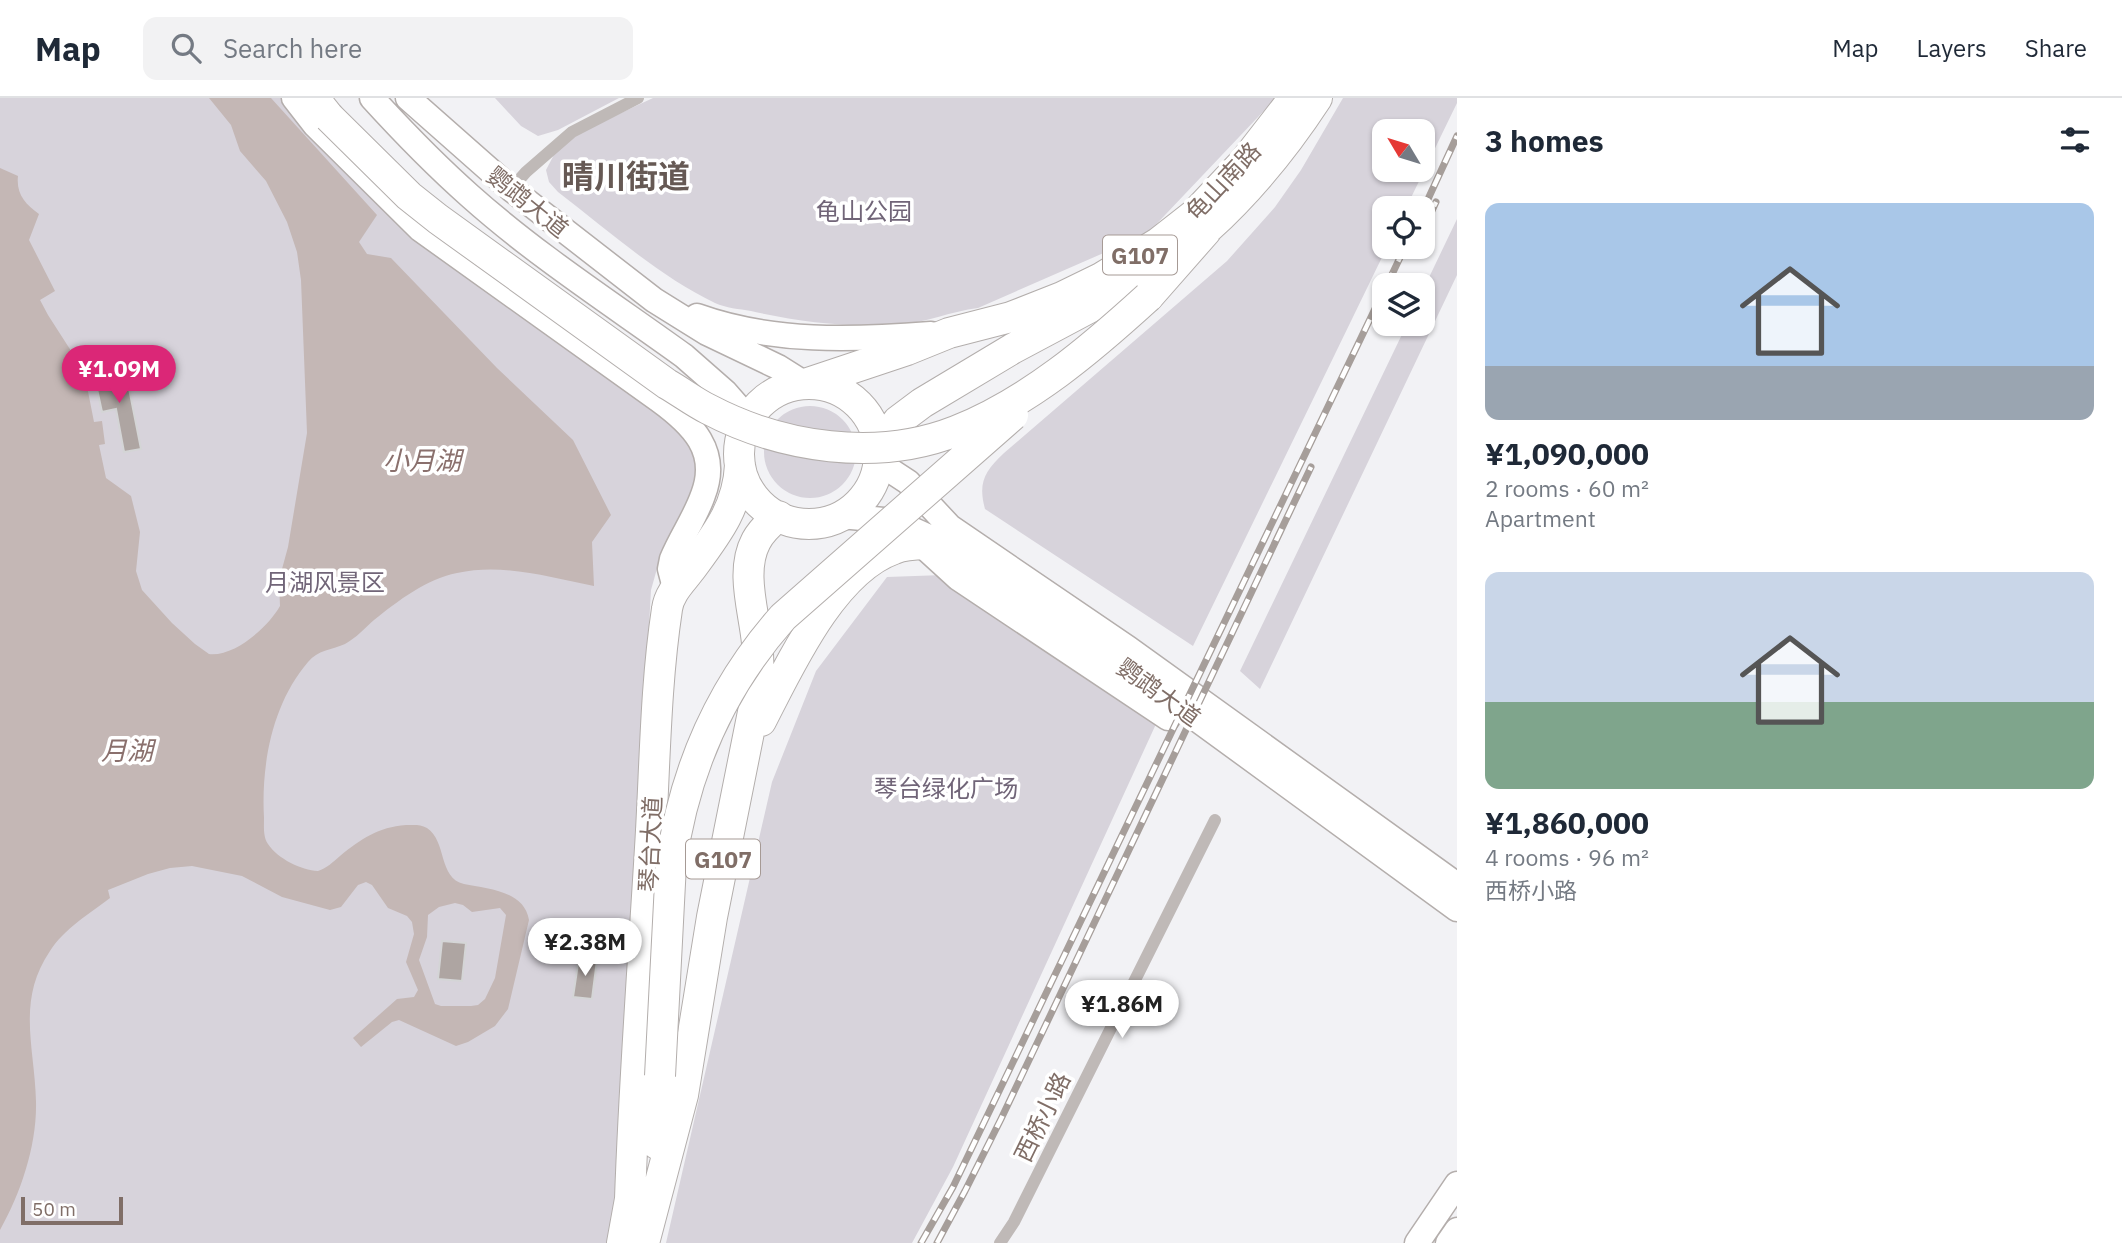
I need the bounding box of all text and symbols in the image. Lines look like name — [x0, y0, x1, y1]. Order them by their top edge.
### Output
search box — [143, 17, 633, 80]
text: Map — [35, 27, 101, 70]
icon: search — [167, 29, 205, 67]
text: Search here — [223, 31, 362, 65]
text: Map — [1832, 32, 1879, 64]
text: Layers — [1917, 32, 1987, 64]
text: Share — [2025, 32, 2087, 64]
north arrow — [1372, 119, 1435, 182]
map controls — [1372, 119, 1435, 336]
text: 3 homes — [1485, 121, 1604, 160]
icon: filters — [2056, 121, 2094, 159]
street label: 龟山南路 — [1179, 135, 1267, 227]
district label: 晴川街道 — [562, 155, 690, 197]
street label: 鹦鹉大道 — [481, 159, 575, 245]
park label: 龟山公园 — [816, 195, 912, 227]
button: locate — [1372, 196, 1435, 259]
road number: G107 — [1103, 236, 1177, 274]
icon: home — [1727, 248, 1853, 374]
button: layers — [1372, 273, 1435, 336]
pin: ¥1.09M — [62, 345, 176, 405]
text: ¥1.09M — [78, 353, 160, 383]
text: ¥1,090,000 — [1485, 434, 1649, 473]
water label: 小月湖 — [383, 443, 465, 477]
text: 2 rooms · 60 m² — [1485, 473, 1649, 503]
text: Apartment — [1485, 503, 1596, 533]
park label: 月湖风景区 — [265, 566, 385, 598]
icon: home — [1727, 617, 1853, 743]
street label: 鹦鹉大道 — [1111, 651, 1207, 733]
water label: 月湖 — [101, 733, 157, 767]
park label: 琴台绿化广场 — [874, 772, 1018, 804]
street label: 琴台大道 — [632, 795, 668, 893]
text: ¥1,860,000 — [1485, 803, 1649, 842]
road number: G107 — [686, 839, 760, 878]
text: 4 rooms · 96 m² — [1485, 842, 1649, 872]
text: 西桥小路 — [1485, 875, 1577, 905]
pin: ¥2.38M — [528, 918, 642, 978]
text: ¥2.38M — [544, 926, 626, 956]
pin: ¥1.86M — [1065, 981, 1179, 1040]
text: ¥1.86M — [1081, 988, 1163, 1018]
street label: 西桥小路 — [1007, 1067, 1077, 1167]
scale bar — [21, 1194, 122, 1226]
text: 50 m — [32, 1197, 76, 1221]

